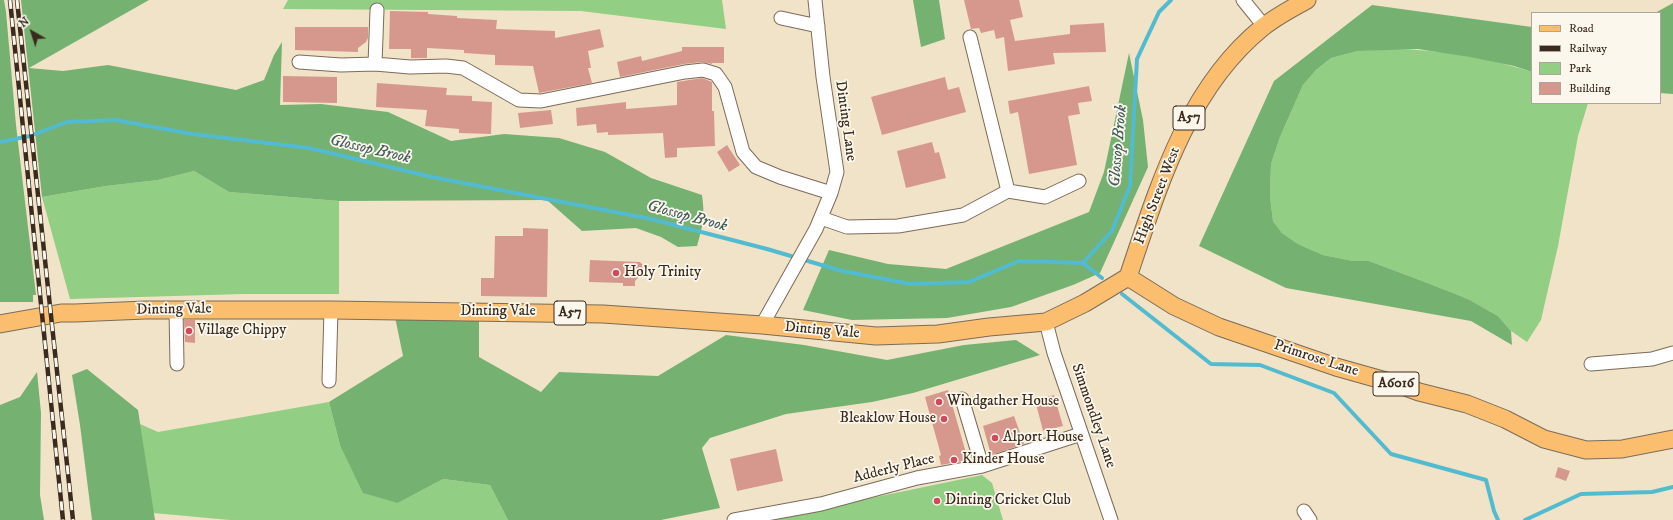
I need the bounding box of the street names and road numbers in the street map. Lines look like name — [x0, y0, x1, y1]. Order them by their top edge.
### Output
street label: Dinting Lane — [830, 80, 860, 162]
road number: A57 — [1173, 106, 1205, 130]
street label: High Street West — [1131, 145, 1185, 247]
street label: Dinting Vale — [136, 300, 212, 320]
road number: A57 — [554, 301, 586, 325]
street label: Dinting Vale — [460, 303, 536, 321]
street label: Dinting Vale — [784, 319, 860, 343]
street label: Primrose Lane — [1271, 337, 1361, 381]
street label: Simmondley Lane — [1067, 362, 1119, 470]
road number: A6016 — [1373, 372, 1419, 396]
street label: Adderly Place — [852, 450, 936, 488]

